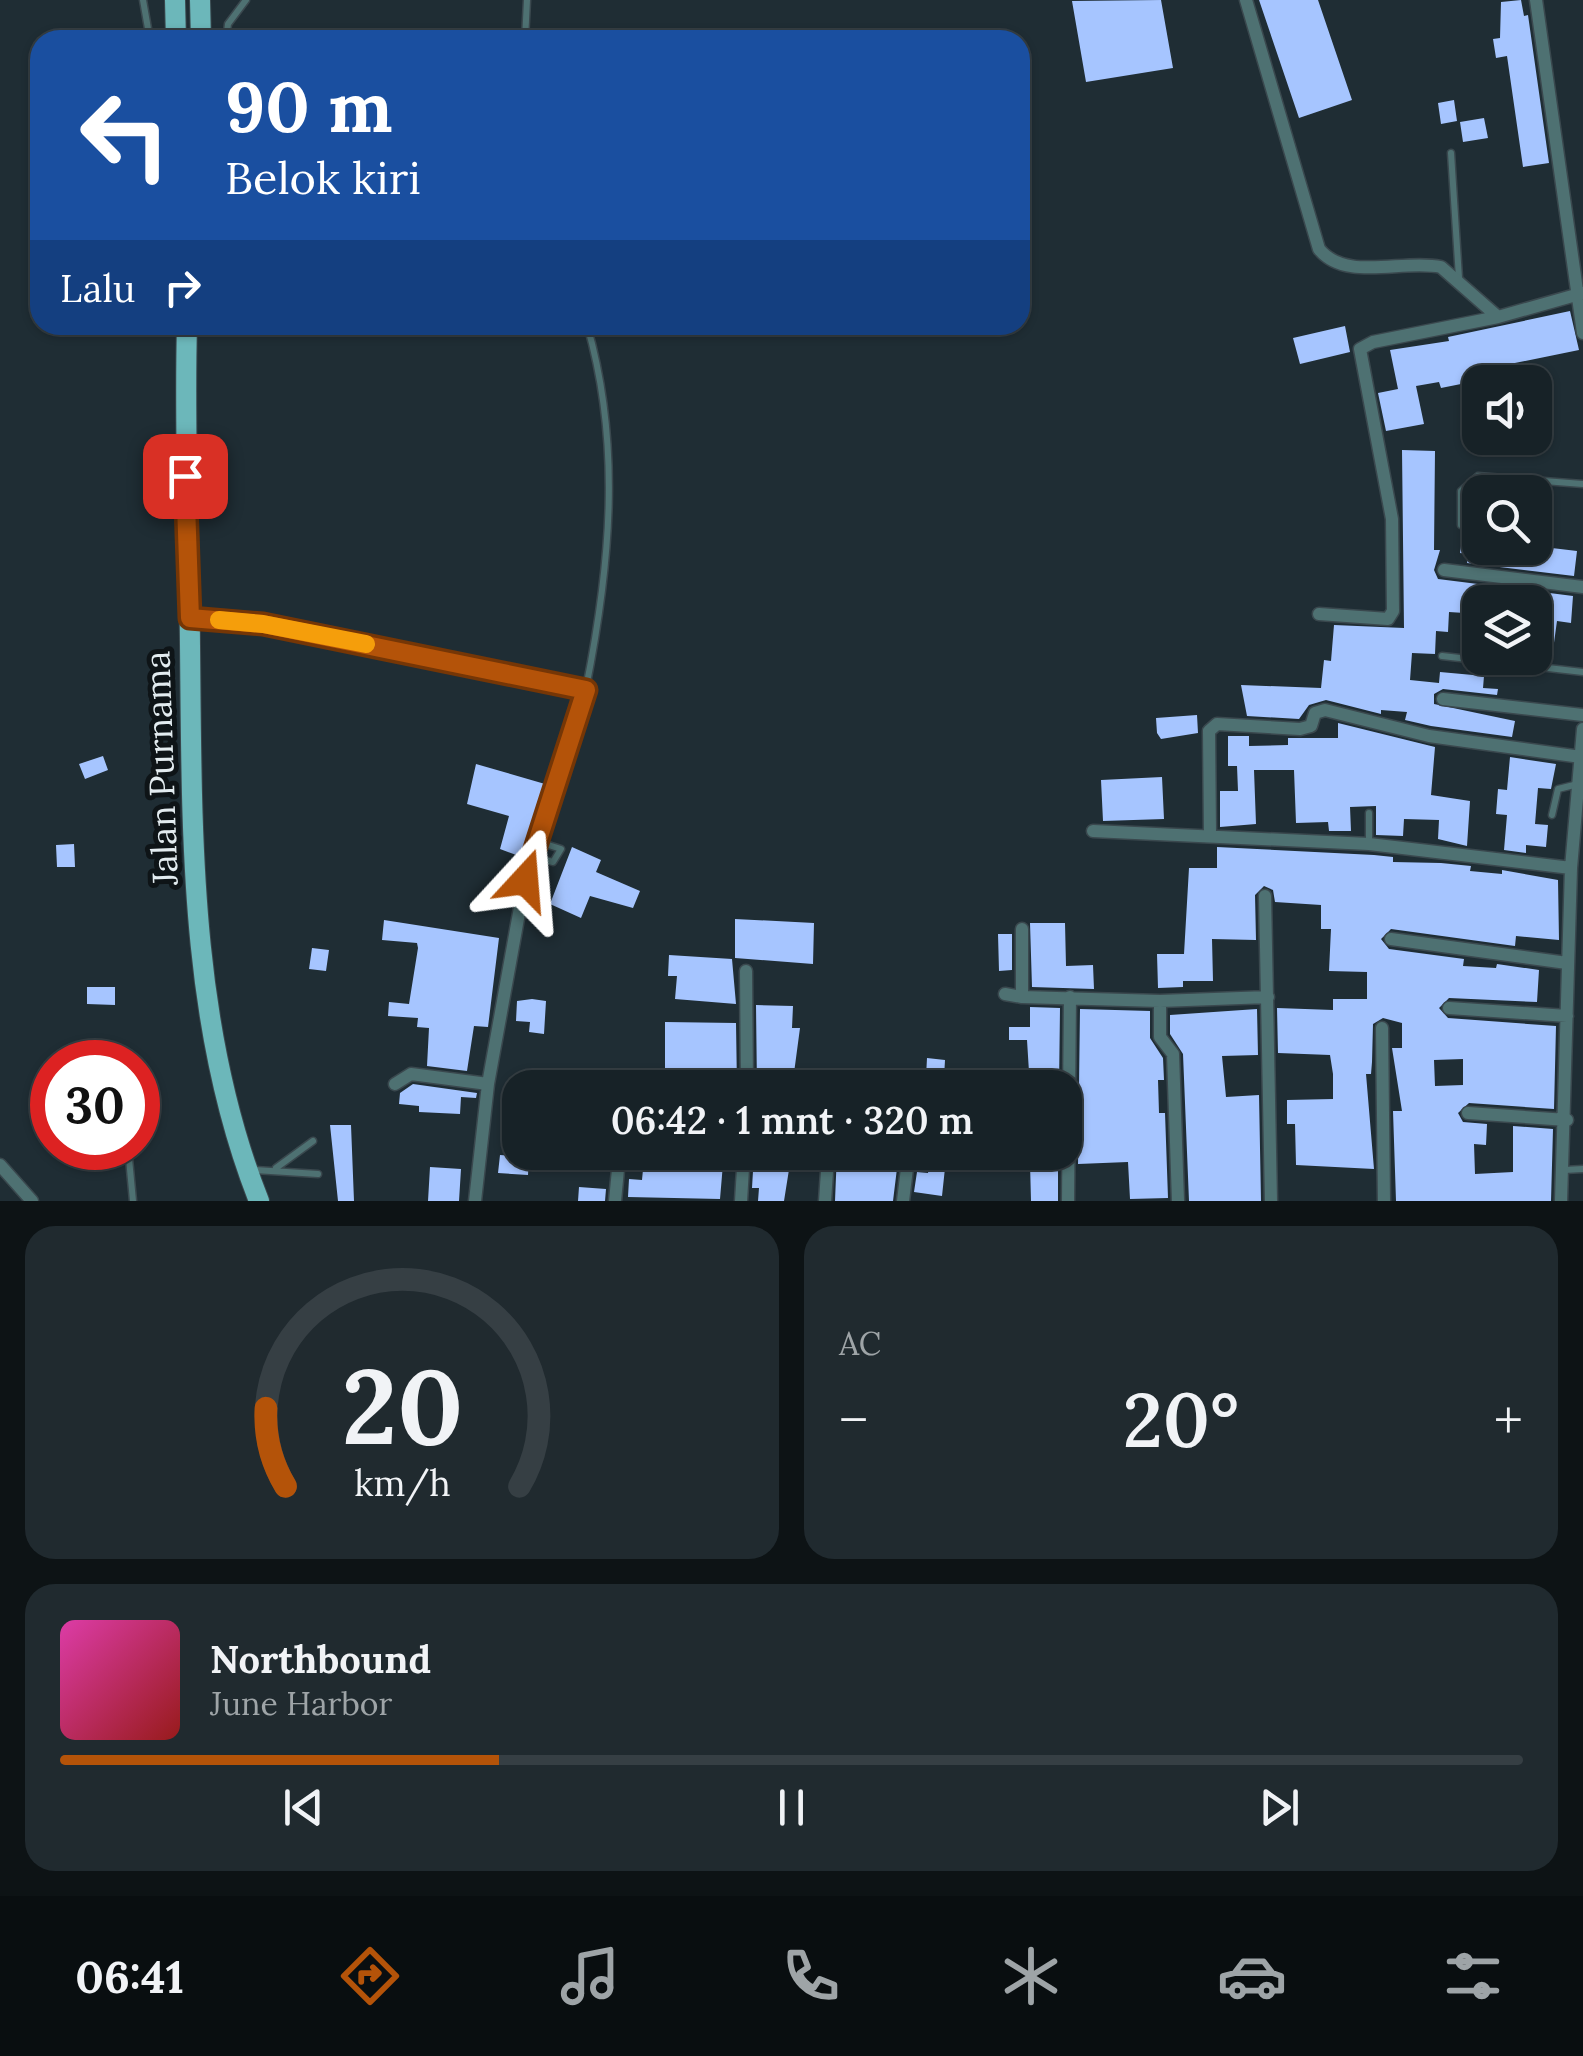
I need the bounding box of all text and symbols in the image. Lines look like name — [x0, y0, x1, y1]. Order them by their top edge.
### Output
text: 90 m — [225, 62, 393, 151]
icon: left — [60, 70, 190, 200]
text: Belok kiri — [225, 149, 421, 206]
icon: right — [155, 260, 210, 315]
text: Lalu — [60, 264, 135, 312]
map controls — [1462, 365, 1552, 675]
button: sound — [1462, 365, 1552, 455]
pin — [143, 434, 228, 519]
icon: arrive — [158, 449, 213, 504]
button: search — [1462, 475, 1552, 565]
button: layers — [1462, 585, 1552, 675]
street label: Jalan Purnama — [134, 650, 188, 887]
position arrow — [473, 828, 577, 932]
speed limit sign: 30 — [30, 1040, 160, 1170]
text: 06:42 · 1 mnt · 320 m — [611, 1096, 973, 1144]
text: AC — [839, 1323, 881, 1364]
text: 20 — [341, 1339, 463, 1472]
text: 20° — [1123, 1372, 1239, 1468]
text: − — [839, 1385, 868, 1455]
text: + — [1494, 1385, 1523, 1455]
text: km/h — [354, 1460, 450, 1506]
text: Northbound — [210, 1635, 431, 1683]
text: June Harbor — [210, 1683, 392, 1724]
icon: previous — [276, 1780, 331, 1835]
icon: pause — [764, 1780, 819, 1835]
icon: next — [1252, 1780, 1307, 1835]
icon: directions — [335, 1941, 405, 2011]
icon: music — [555, 1941, 625, 2011]
icon: phone — [776, 1941, 846, 2011]
icon: climate — [996, 1941, 1066, 2011]
icon: car — [1217, 1941, 1287, 2011]
icon: filters — [1438, 1941, 1508, 2011]
text: 06:41 — [75, 1948, 184, 2005]

